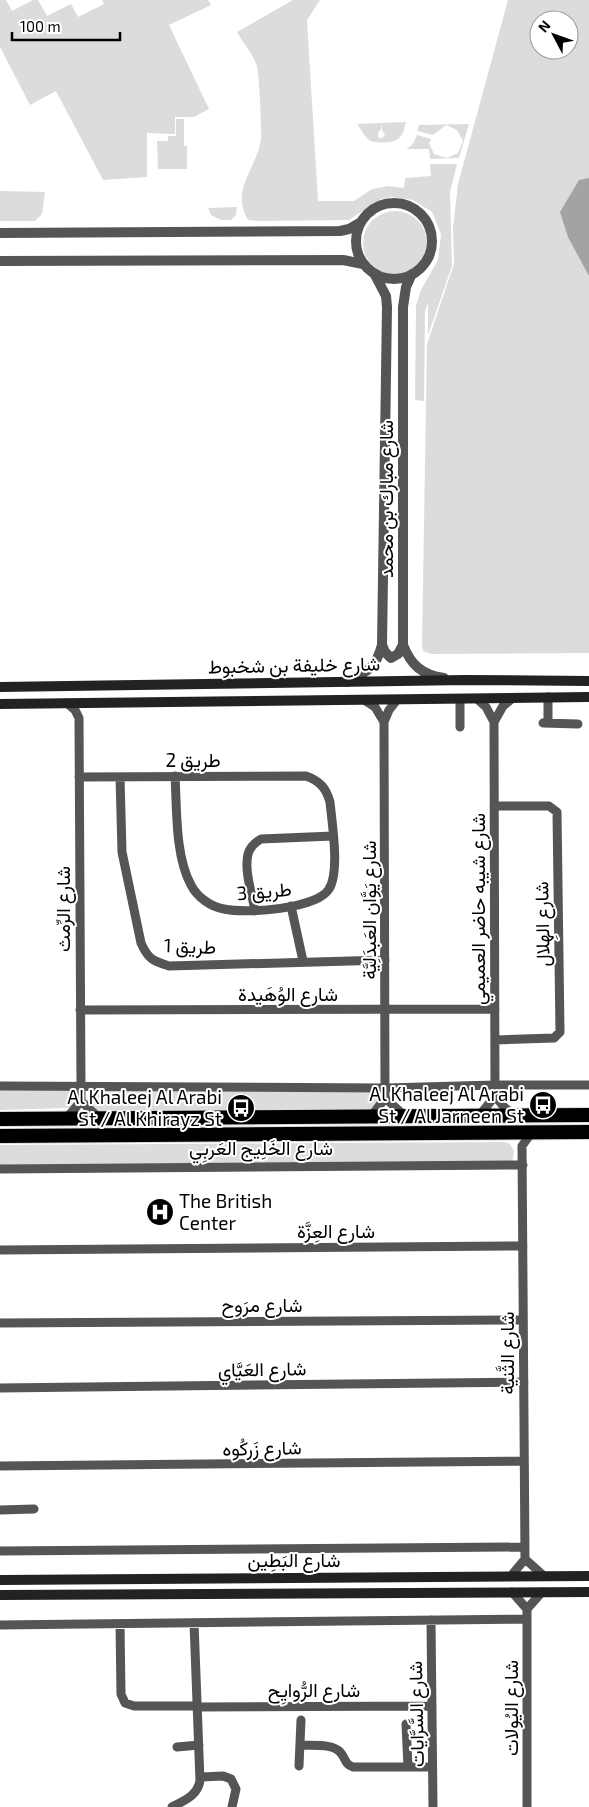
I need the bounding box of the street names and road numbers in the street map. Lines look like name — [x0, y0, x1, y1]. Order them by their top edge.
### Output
street label: شارع مبارك بن محمد — [374, 420, 399, 578]
street label: شارع خليفة بن شخبوط — [208, 651, 380, 680]
street label: طريق 2 — [165, 748, 221, 772]
street label: شارع شيبه حاضر العميمي — [466, 813, 494, 1005]
street label: شارع يَوَّان العَبدَلِيَّة — [357, 840, 382, 980]
street label: شارع الرِّمث — [51, 866, 76, 952]
street label: طريق 3 — [236, 877, 292, 905]
street label: شارع الهِلال — [529, 881, 559, 967]
street label: طريق 1 — [164, 933, 216, 959]
street label: شارع الوُهَيدة — [238, 982, 338, 1007]
street label: شارع الخَلِيج العَربِي — [189, 1136, 333, 1164]
street label: شارع العِزَّة — [297, 1219, 375, 1244]
street label: شارع مرَوح — [222, 1293, 302, 1318]
street label: شارع الثَّنية — [495, 1312, 520, 1394]
street label: شارع العَيَّاي — [218, 1356, 307, 1386]
street label: شارع زَركُوه — [222, 1435, 302, 1462]
street label: شارع البَطِين — [248, 1548, 341, 1573]
street label: شارع اليُولات — [499, 1660, 524, 1756]
street label: شارع السَّرَّايات — [403, 1661, 430, 1767]
street label: شارع الرُّوايِح — [268, 1678, 360, 1705]

